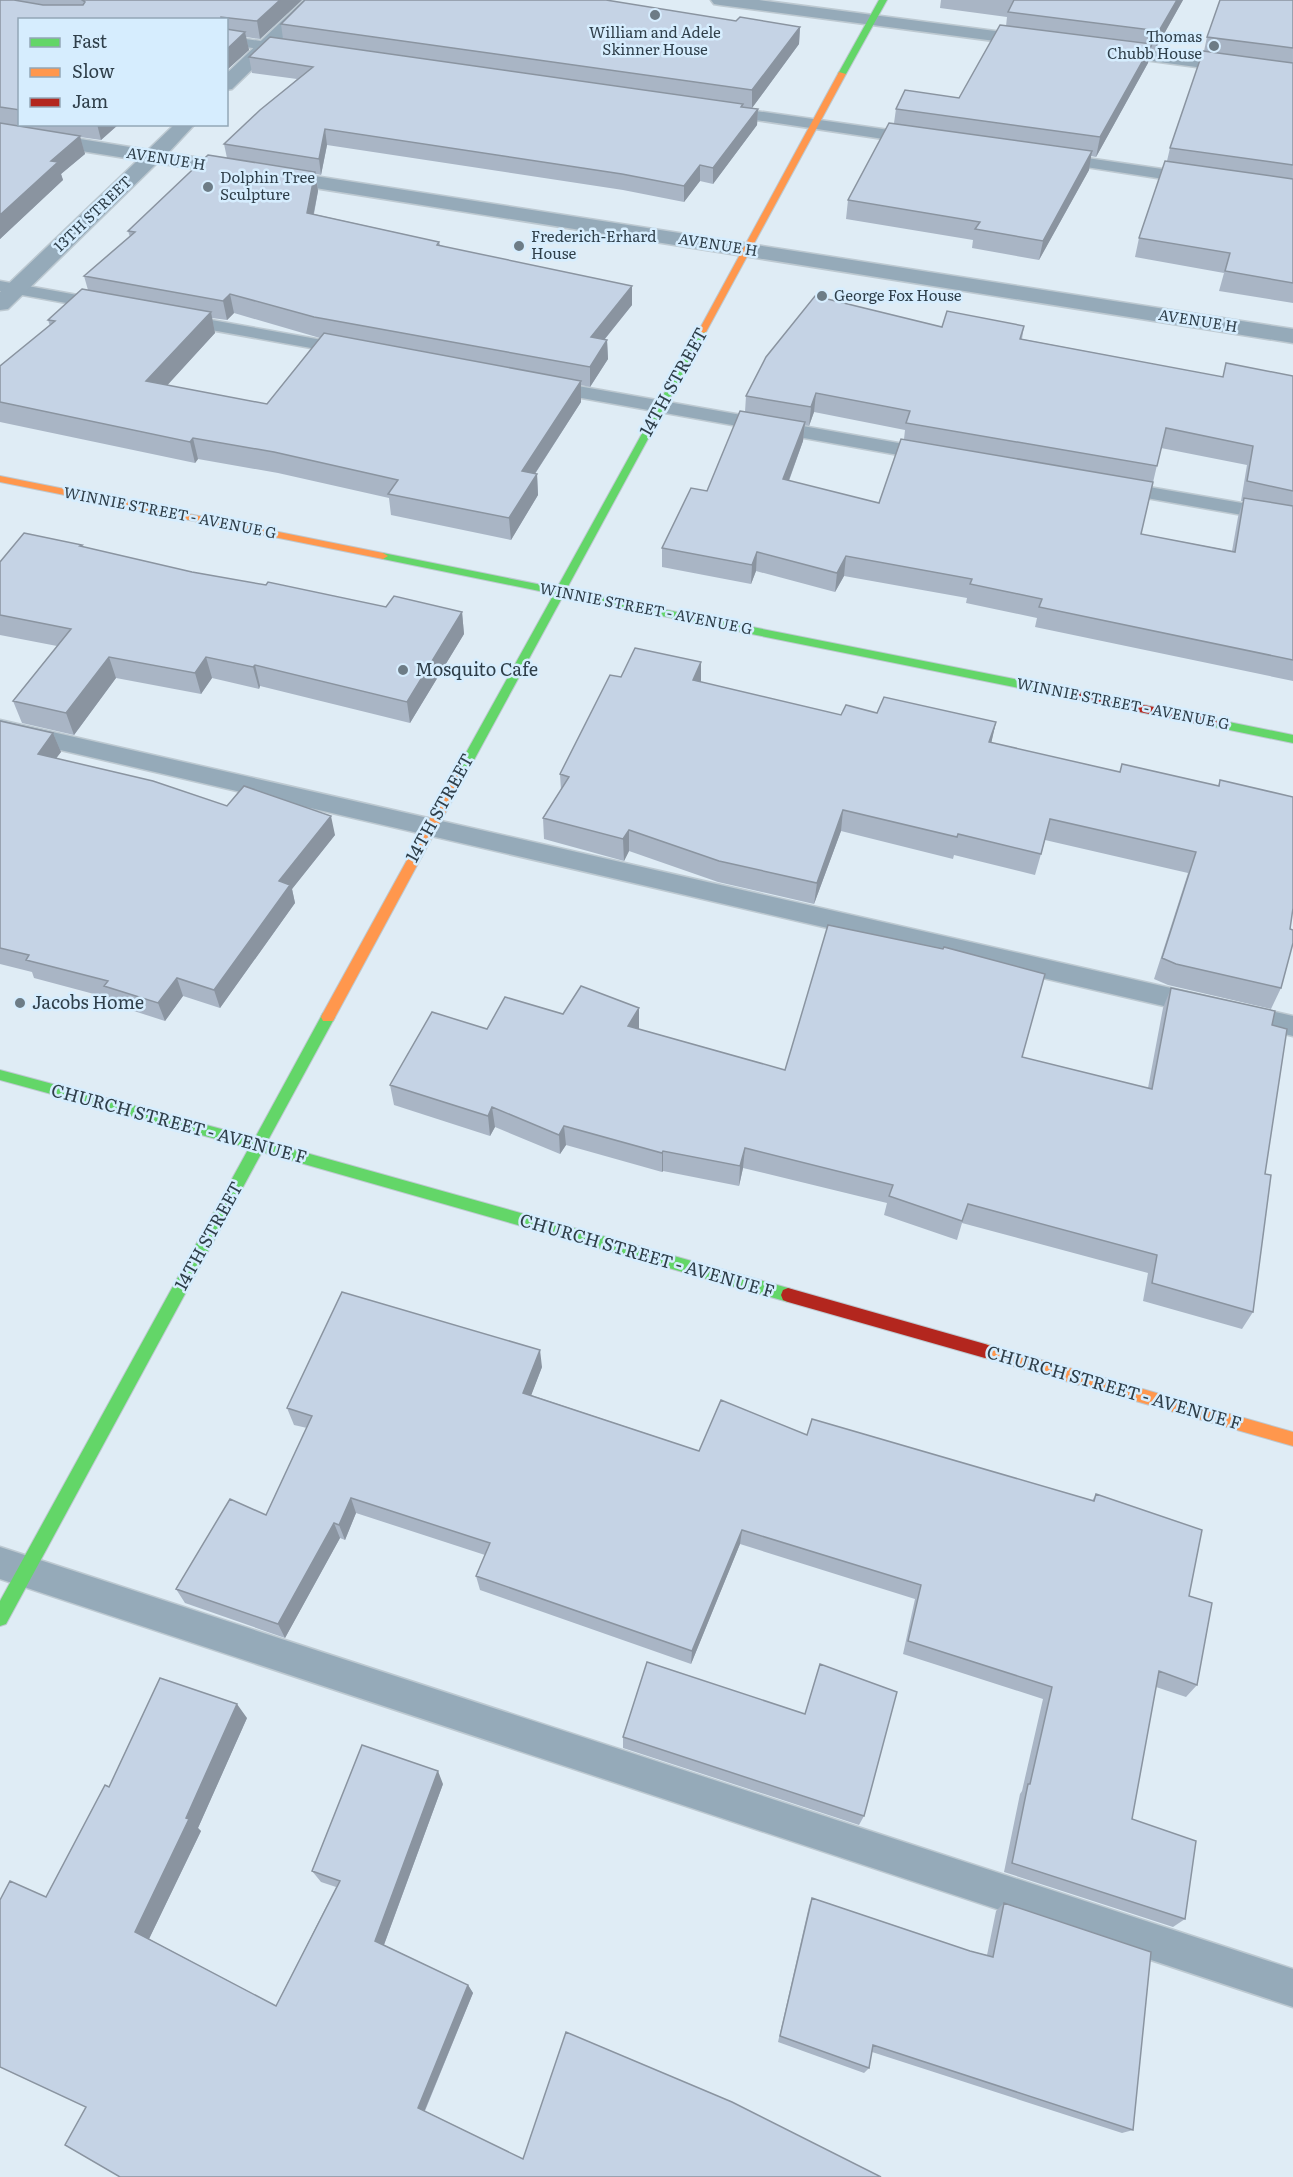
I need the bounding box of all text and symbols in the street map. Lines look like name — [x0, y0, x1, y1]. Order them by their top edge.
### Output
marker: William and Adele Skinner House — [648, 8, 662, 22]
legend — [18, 18, 228, 126]
place label: William and Adele Skinner House — [589, 20, 721, 60]
place label: Thomas Chubb House — [1107, 24, 1202, 64]
text: Fast — [72, 27, 108, 54]
marker: Thomas Chubb House — [1207, 39, 1221, 53]
text: Slow — [72, 57, 115, 84]
text: Jam — [72, 87, 108, 114]
street label: AVENUE H — [125, 140, 207, 175]
place label: Dolphin Tree Sculpture — [220, 165, 315, 205]
street label: 13TH STREET — [48, 169, 136, 256]
marker: Dolphin Tree Sculpture — [201, 180, 215, 194]
place label: Frederich-Erhard House — [531, 224, 656, 264]
street label: AVENUE H — [677, 226, 759, 261]
marker: Frederich-Erhard House — [512, 239, 526, 253]
place label: George Fox House — [834, 283, 962, 306]
marker: George Fox House — [815, 289, 829, 303]
street label: AVENUE H — [1157, 302, 1239, 337]
street label: 14TH STREET — [632, 322, 714, 441]
street label: WINNIE STREET - AVENUE G — [62, 480, 279, 543]
street label: WINNIE STREET - AVENUE G — [538, 576, 755, 639]
place label: Mosquito Cafe — [415, 655, 538, 682]
marker: Mosquito Cafe — [396, 663, 410, 677]
street label: WINNIE STREET - AVENUE G — [1015, 671, 1232, 734]
street label: 14TH STREET — [398, 748, 480, 867]
place label: Jacobs Home — [32, 988, 144, 1015]
marker: Jacobs Home — [13, 996, 27, 1010]
street label: CHURCH STREET - AVENUE F — [49, 1075, 310, 1170]
street label: 14TH STREET — [167, 1176, 249, 1295]
street label: CHURCH STREET - AVENUE F — [517, 1205, 778, 1304]
street label: CHURCH STREET - AVENUE F — [984, 1337, 1245, 1436]

